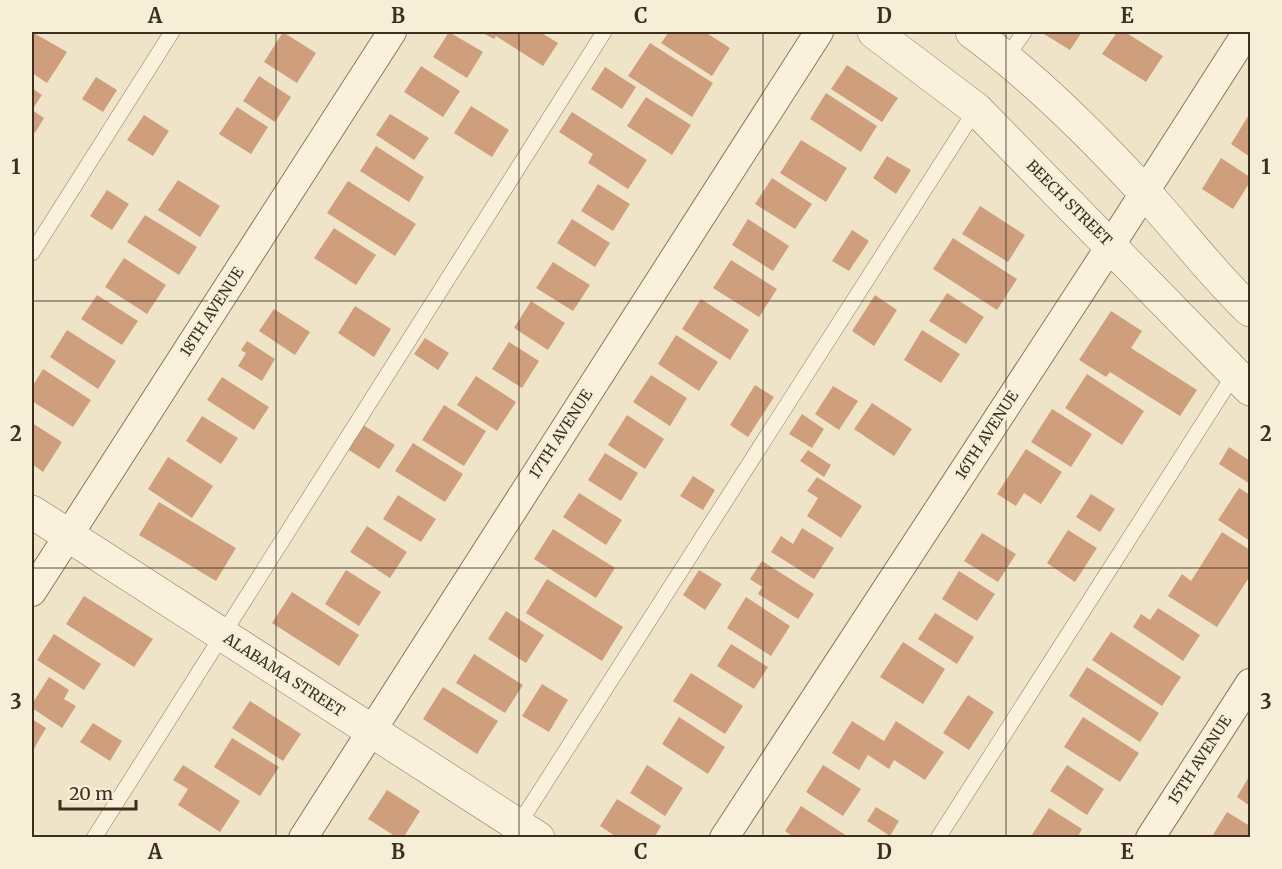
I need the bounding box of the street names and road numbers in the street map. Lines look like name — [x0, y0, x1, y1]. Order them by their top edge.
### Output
street label: BEECH STREET — [1023, 156, 1117, 250]
street label: 18TH AVENUE — [176, 263, 248, 360]
street label: 17TH AVENUE — [525, 385, 597, 482]
street label: 16TH AVENUE — [951, 386, 1023, 483]
street label: ALABAMA STREET — [219, 628, 349, 721]
street label: 15TH AVENUE — [1164, 711, 1236, 808]

